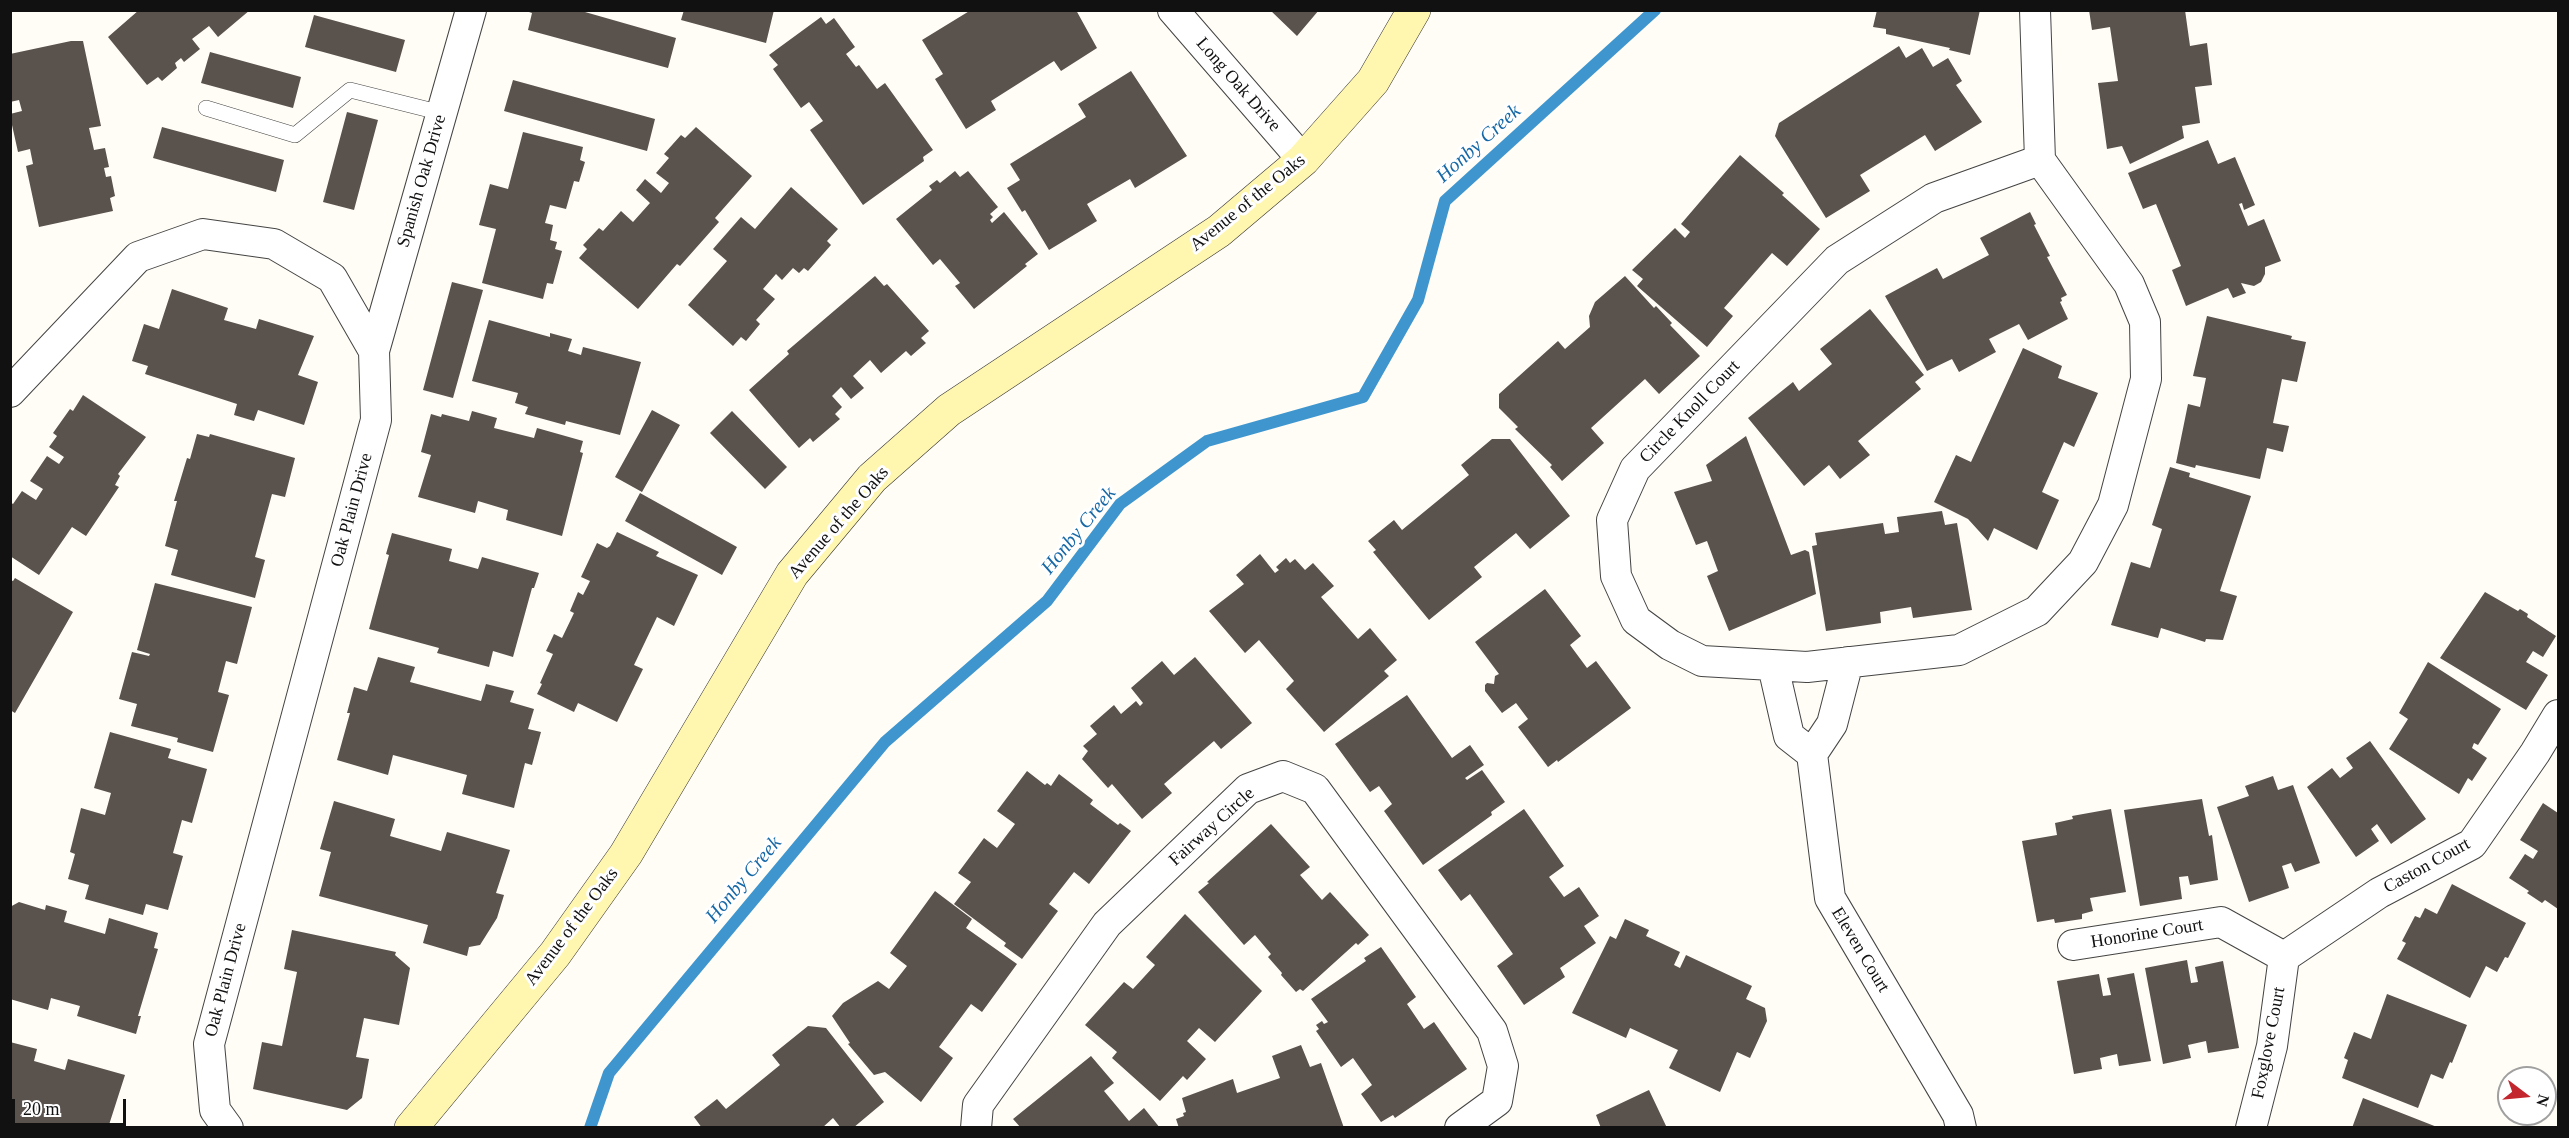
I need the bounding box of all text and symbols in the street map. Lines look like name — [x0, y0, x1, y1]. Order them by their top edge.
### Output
street label: Long Oak Drive — [1191, 33, 1285, 137]
water label: Honby Creek — [1432, 100, 1526, 188]
street label: Spanish Oak Drive — [393, 112, 451, 250]
street label: Avenue of the Oaks — [1186, 150, 1310, 256]
street label: Circle Knoll Court — [1635, 356, 1745, 468]
street label: Oak Plain Drive — [326, 451, 378, 569]
street label: Avenue of the Oaks — [784, 462, 894, 584]
water label: Honby Creek — [1037, 483, 1121, 579]
street label: Fairway Circle — [1165, 783, 1259, 871]
water label: Honby Creek — [701, 832, 787, 928]
street label: Caston Court — [2380, 833, 2474, 899]
street label: Avenue of the Oaks — [521, 864, 623, 990]
street label: Eleven Court — [1826, 904, 1894, 996]
street label: Honorine Court — [2089, 914, 2205, 954]
street label: Oak Plain Drive — [200, 921, 252, 1039]
street label: Foxglove Court — [2248, 985, 2290, 1101]
north arrow — [2497, 1066, 2557, 1126]
scale bar — [15, 1087, 129, 1125]
text: N — [2533, 1093, 2553, 1108]
text: 20 m — [23, 1099, 60, 1119]

